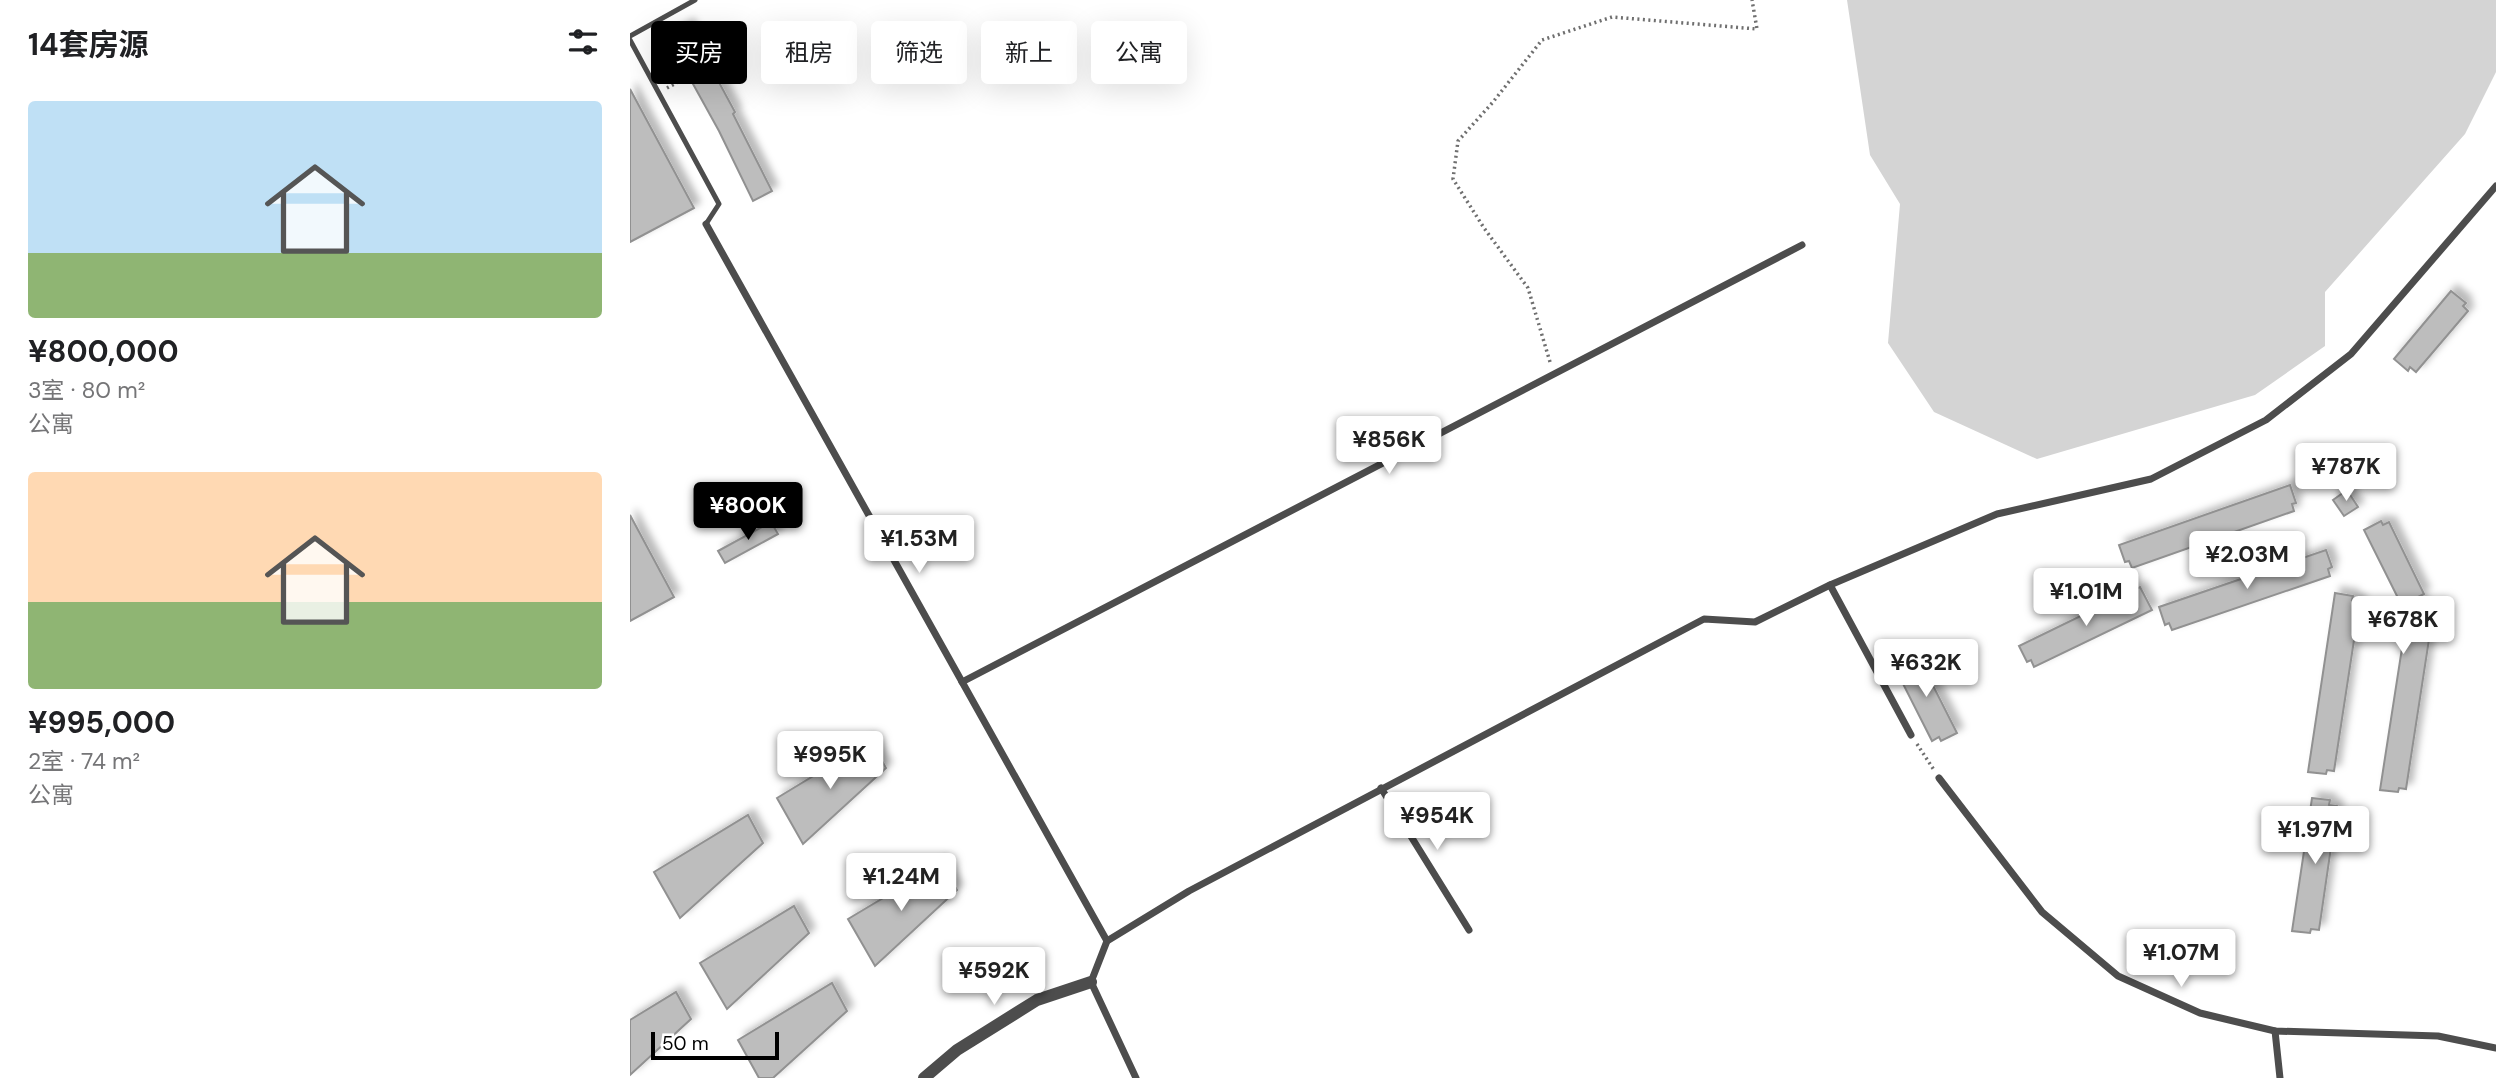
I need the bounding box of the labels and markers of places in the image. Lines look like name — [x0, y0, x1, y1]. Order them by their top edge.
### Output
pin: ¥856K — [1340, 416, 1438, 476]
pin: ¥787K — [2297, 444, 2395, 503]
pin: ¥800K — [699, 482, 797, 542]
pin: ¥1.53M — [862, 516, 976, 575]
pin: ¥2.03M — [2190, 532, 2304, 591]
pin: ¥1.01M — [2029, 568, 2143, 628]
pin: ¥678K — [2354, 596, 2452, 656]
pin: ¥632K — [1877, 640, 1975, 699]
pin: ¥995K — [781, 732, 879, 791]
pin: ¥954K — [1388, 792, 1486, 852]
pin: ¥1.97M — [2258, 806, 2372, 866]
pin: ¥1.24M — [844, 853, 958, 913]
pin: ¥1.07M — [2124, 930, 2238, 989]
pin: ¥592K — [945, 948, 1043, 1007]

